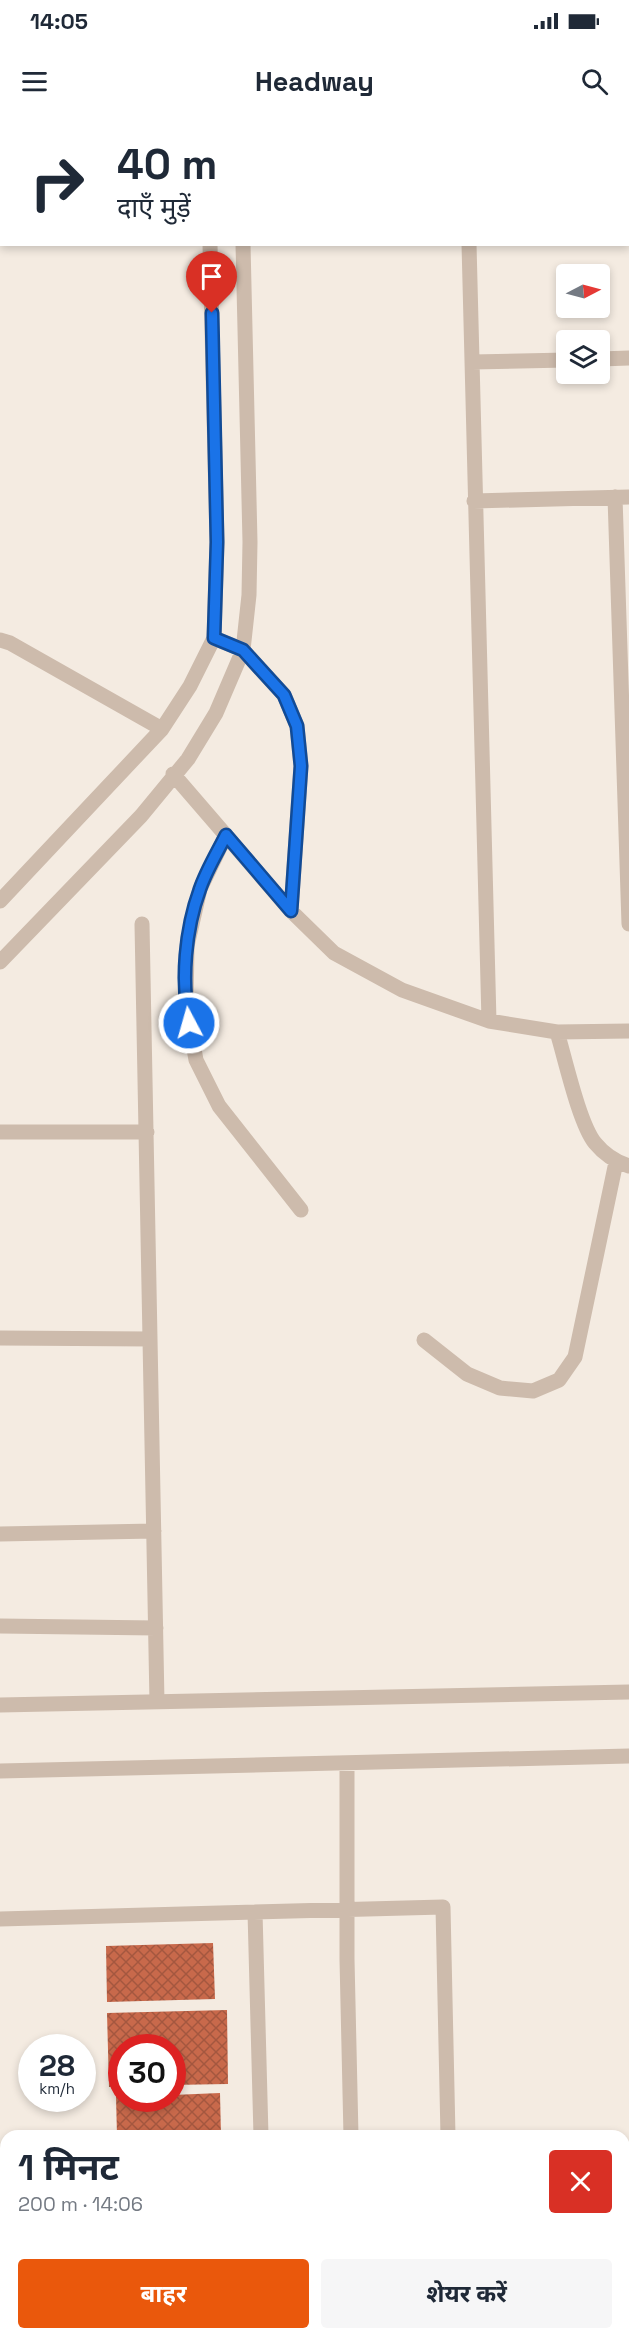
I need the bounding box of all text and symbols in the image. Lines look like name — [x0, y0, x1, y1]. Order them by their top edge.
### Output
text: 14:05 — [30, 7, 88, 35]
text: Headway — [255, 64, 374, 99]
icon: menu — [18, 65, 51, 98]
icon: search — [578, 65, 611, 98]
text: 40 m — [117, 138, 217, 191]
icon: right — [18, 144, 96, 222]
text: दाएँ मुड़ें — [117, 190, 191, 225]
pin — [186, 251, 237, 313]
icon: arrive — [195, 260, 228, 293]
north arrow — [556, 264, 610, 318]
map controls — [556, 264, 610, 384]
button: layers — [556, 330, 610, 384]
position arrow — [157, 991, 221, 1055]
speed limit sign: 30 — [108, 2034, 186, 2112]
text: 28 — [39, 2046, 75, 2085]
text: km/h — [39, 2079, 75, 2098]
text: 1 मिनट — [18, 2145, 119, 2191]
button: close — [549, 2150, 612, 2213]
text: 200 m · 14:06 — [18, 2191, 143, 2217]
button: बाहर — [18, 2259, 309, 2328]
button: शेयर करें — [321, 2259, 612, 2328]

